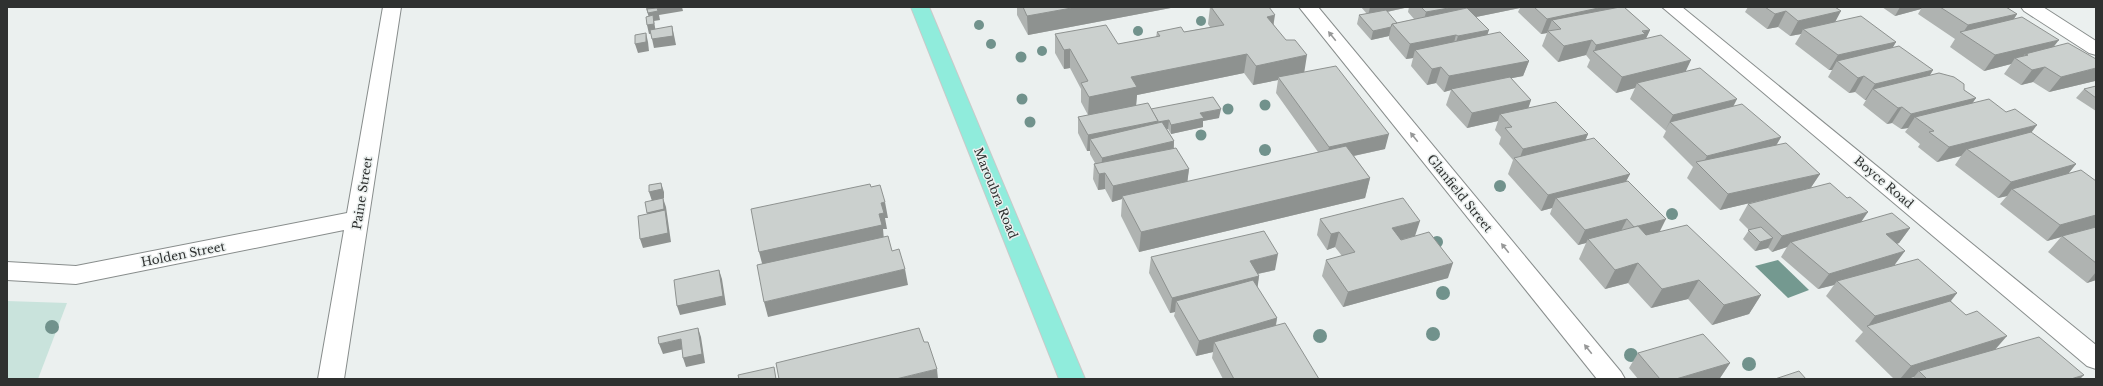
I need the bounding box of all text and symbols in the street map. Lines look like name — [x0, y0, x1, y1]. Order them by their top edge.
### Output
one-way arrow — [1327, 31, 1336, 42]
one-way arrow — [1410, 131, 1419, 142]
street label: Maroubra Road — [971, 145, 1021, 241]
street label: Glanfield Street — [1424, 151, 1496, 235]
street label: Boyce Road — [1851, 153, 1917, 211]
street label: Paine Street — [349, 155, 375, 230]
street label: Holden Street — [140, 238, 227, 270]
one-way arrow — [1501, 243, 1510, 254]
one-way arrow — [1583, 343, 1592, 354]

